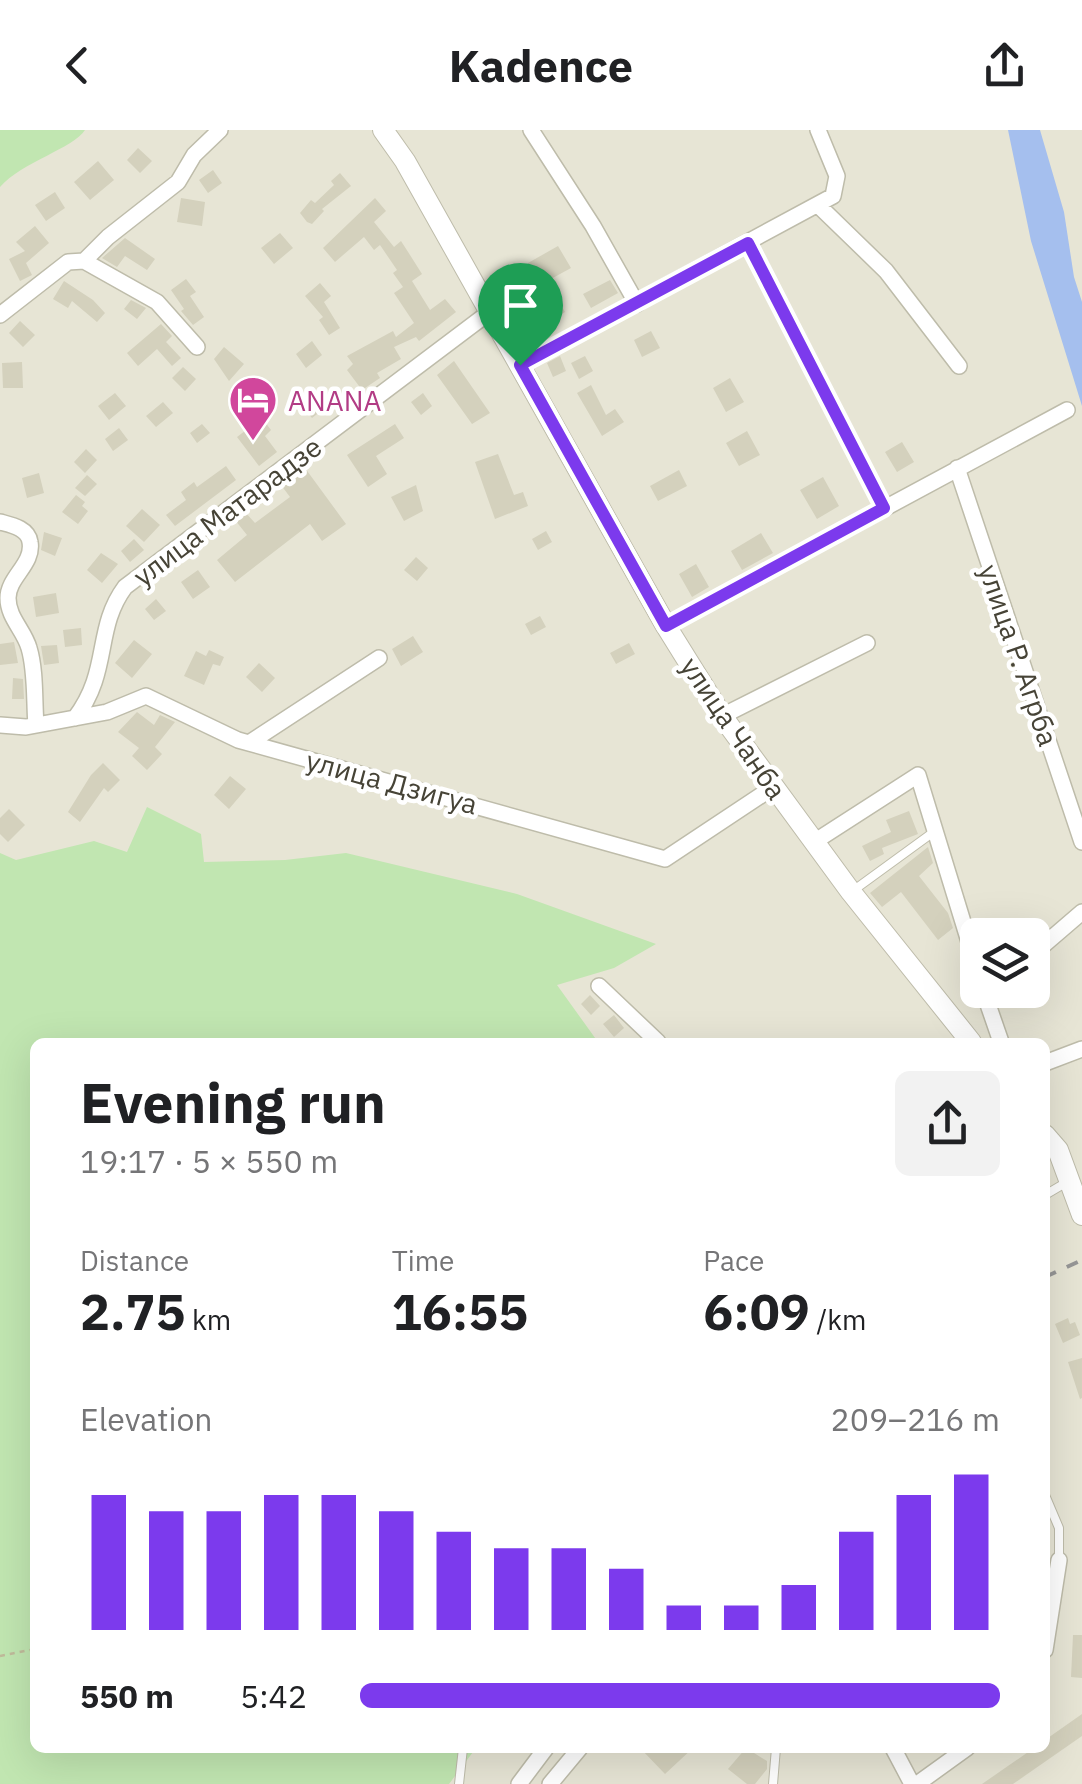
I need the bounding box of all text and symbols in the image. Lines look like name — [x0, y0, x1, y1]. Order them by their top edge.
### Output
text: Kadence — [449, 36, 633, 94]
icon: back — [50, 38, 105, 93]
icon: share — [977, 38, 1032, 93]
pin — [478, 263, 563, 366]
icon: arrive — [493, 278, 548, 333]
hotel icon: ANANA — [227, 374, 279, 442]
place label: ANANA — [288, 382, 381, 419]
street label: улица Матарадзе — [125, 428, 329, 594]
street label: улица Р. Агрба — [971, 559, 1067, 751]
street label: улица Чанба — [673, 650, 795, 807]
street label: улица Дзигуа — [302, 741, 482, 823]
map controls — [960, 918, 1050, 1008]
button: layers — [960, 918, 1050, 1008]
text: Evening run — [80, 1067, 386, 1138]
button: share — [895, 1071, 1000, 1176]
text: 19:17 · 5 × 550 m — [80, 1140, 338, 1182]
text: Distance — [80, 1242, 189, 1279]
text: Time — [392, 1242, 455, 1279]
text: Pace — [703, 1242, 764, 1279]
text: 2.75 — [80, 1279, 186, 1344]
text: 16:55 — [392, 1279, 528, 1344]
text: 6:09 — [703, 1279, 810, 1344]
text: km — [186, 1301, 231, 1338]
text: /km — [810, 1301, 866, 1338]
text: Elevation — [80, 1398, 213, 1440]
text: 209–216 m — [830, 1398, 1000, 1440]
text: 550 m — [80, 1675, 174, 1717]
text: 5:42 — [240, 1675, 307, 1717]

